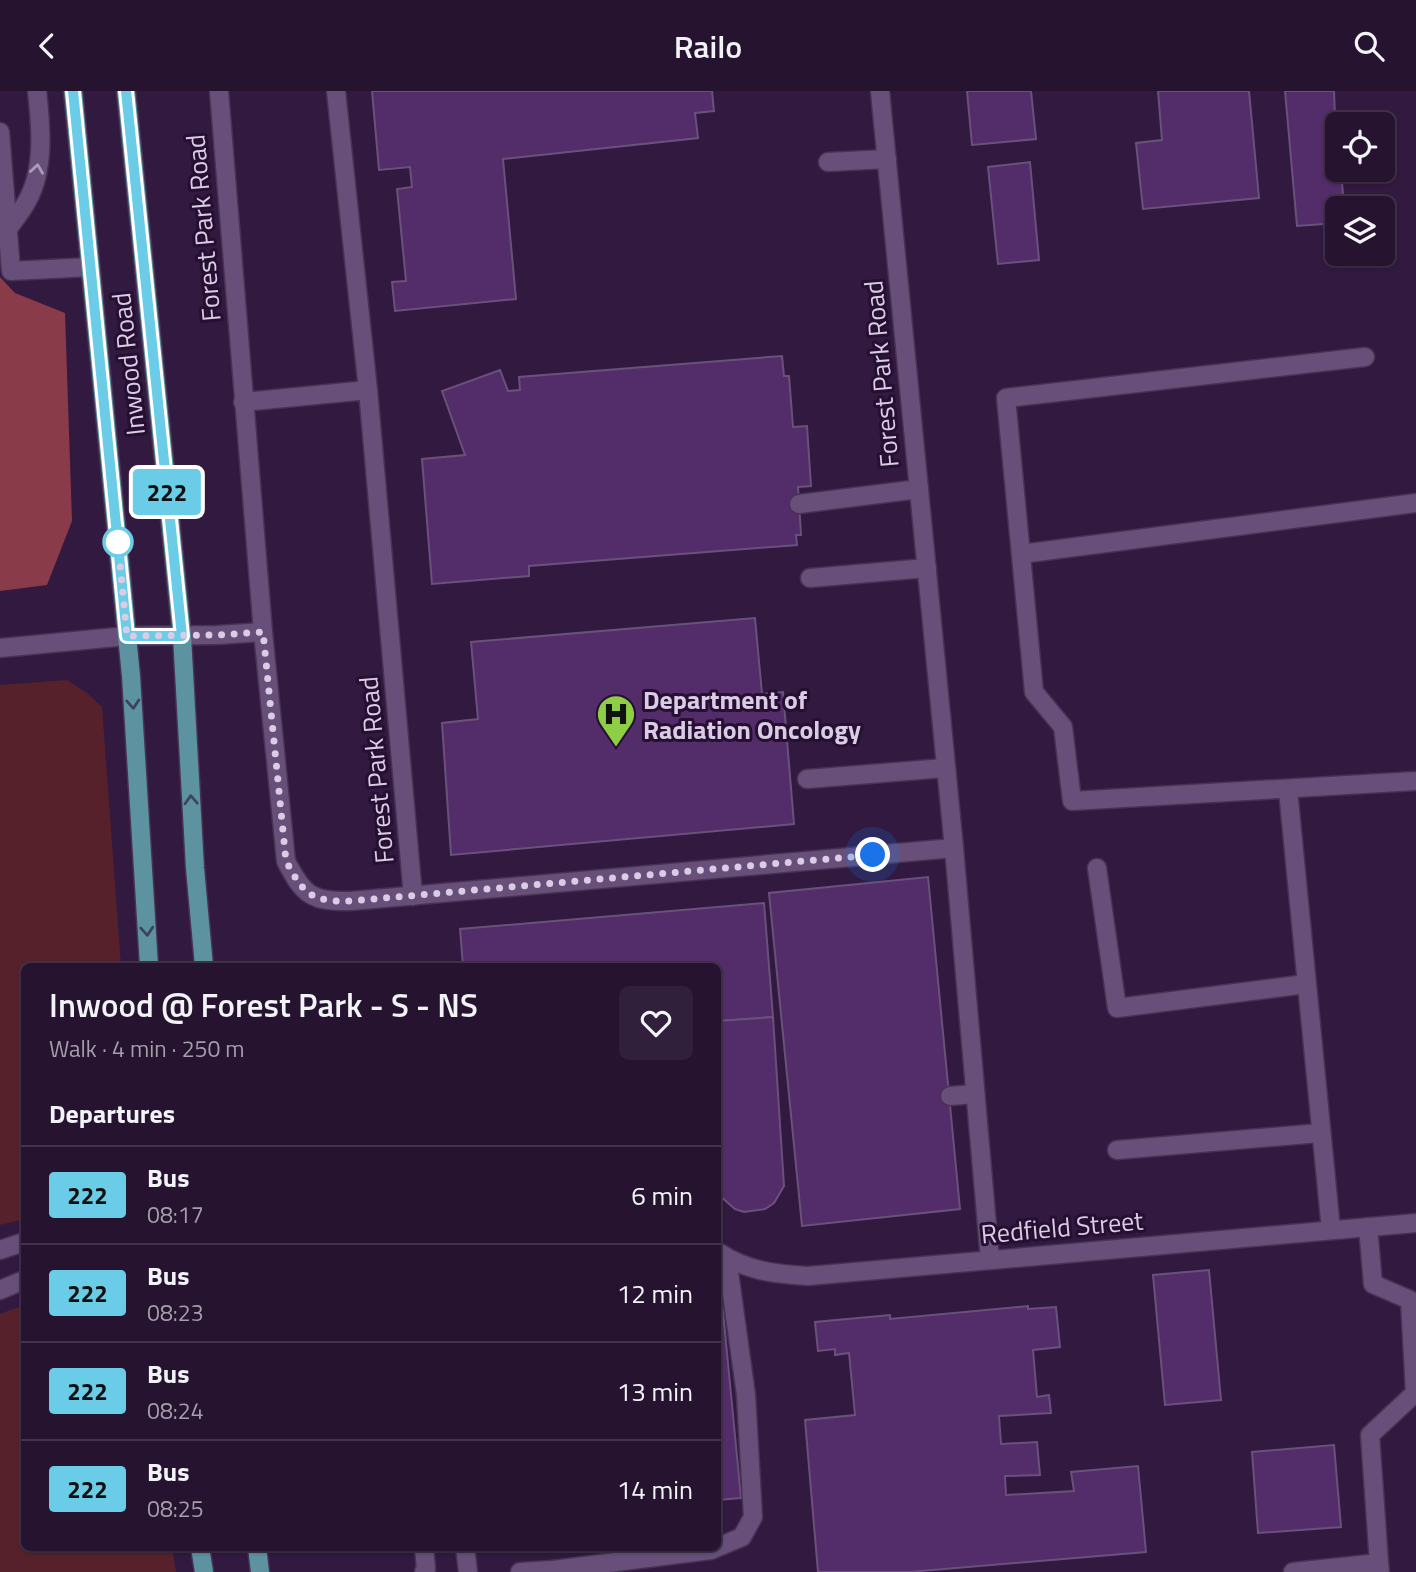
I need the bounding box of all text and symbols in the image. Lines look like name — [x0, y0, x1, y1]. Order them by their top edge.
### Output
text: Railo — [674, 22, 742, 70]
icon: back — [28, 27, 66, 65]
icon: search — [1350, 27, 1388, 65]
map controls — [1325, 112, 1395, 266]
button: locate — [1325, 112, 1395, 182]
street label: Forest Park Road — [175, 133, 231, 323]
one-way arrow — [29, 163, 44, 175]
button: layers — [1325, 196, 1395, 266]
street label: Forest Park Road — [853, 279, 909, 469]
street label: Inwood Road — [101, 291, 155, 437]
line badge: 222 — [127, 469, 207, 515]
text: 222 — [147, 474, 187, 510]
unlabelled marker — [103, 527, 133, 557]
street label: Forest Park Road — [348, 675, 404, 865]
place label: Department of Radiation Oncology — [643, 680, 861, 749]
hospital icon: Department of Radiation Oncology — [595, 693, 637, 748]
one-way arrow — [125, 699, 140, 710]
one-way arrow — [183, 794, 198, 805]
your location — [855, 837, 890, 872]
one-way arrow — [139, 926, 154, 937]
text: Inwood @ Forest Park - S - NS — [49, 980, 478, 1030]
button: heart — [619, 986, 693, 1060]
text: Walk · 4 min · 250 m — [49, 1031, 245, 1066]
text: Departures — [49, 1094, 175, 1133]
text: Bus — [147, 1158, 189, 1197]
text: 6 min — [631, 1176, 693, 1215]
text: 222 — [67, 1177, 108, 1213]
text: 08:17 — [147, 1197, 204, 1232]
street label: Redfield Street — [979, 1200, 1145, 1254]
text: Bus — [147, 1256, 189, 1295]
text: 12 min — [617, 1274, 693, 1313]
text: 222 — [67, 1275, 108, 1311]
text: 08:23 — [147, 1295, 204, 1330]
text: Bus — [147, 1354, 189, 1393]
text: 13 min — [617, 1372, 693, 1411]
text: 222 — [67, 1373, 108, 1409]
text: 08:24 — [147, 1393, 204, 1428]
text: Bus — [147, 1452, 189, 1491]
text: 14 min — [617, 1470, 693, 1509]
text: 222 — [67, 1471, 108, 1507]
text: 08:25 — [147, 1491, 204, 1526]

